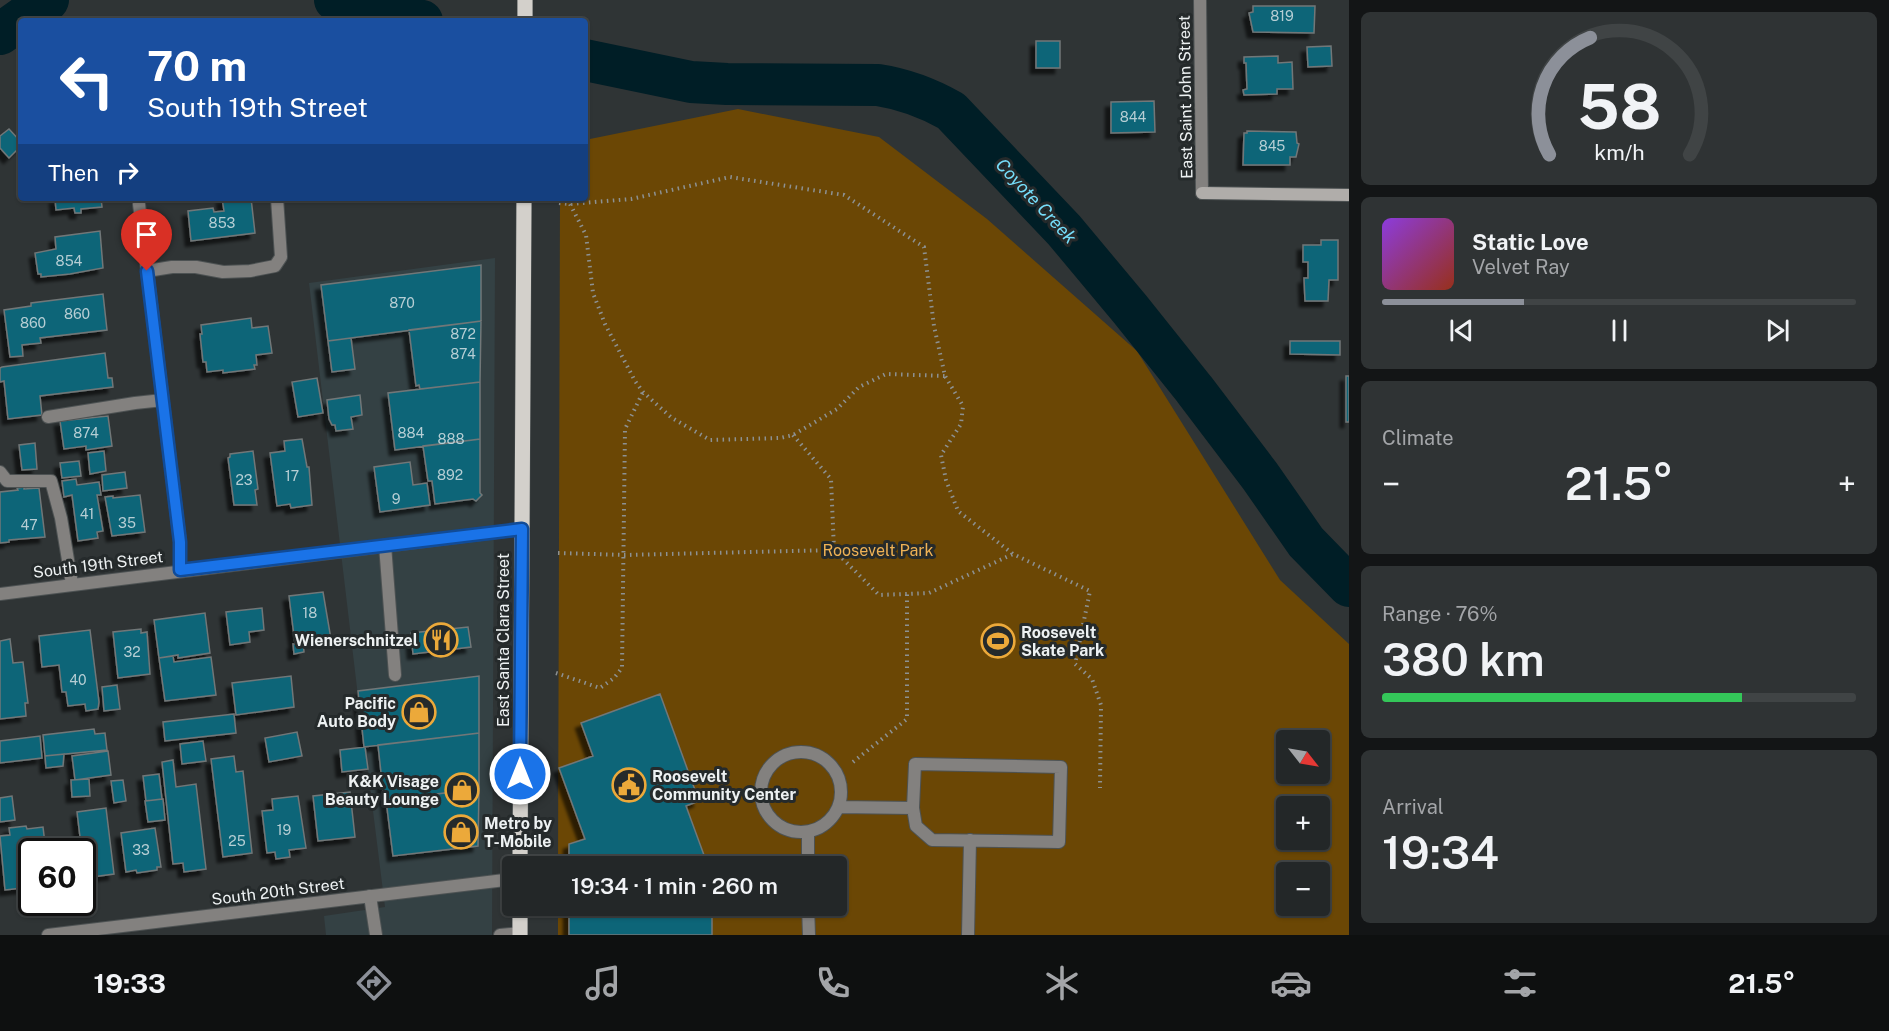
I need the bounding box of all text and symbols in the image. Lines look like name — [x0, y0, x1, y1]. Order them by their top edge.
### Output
house number: 819 — [1270, 8, 1294, 24]
street label: East Saint John Street — [1175, 15, 1196, 179]
text: 70 m — [147, 41, 247, 90]
icon: left — [48, 42, 126, 120]
text: 58 — [1577, 70, 1661, 143]
text: South 19th Street — [147, 91, 368, 123]
house number: 844 — [1120, 109, 1147, 125]
house number: 845 — [1259, 138, 1285, 154]
text: km/h — [1594, 141, 1644, 166]
water label: Coyote Creek — [992, 154, 1081, 248]
icon: right — [111, 156, 144, 189]
text: Then — [48, 160, 99, 186]
pin — [121, 209, 172, 271]
house number: 853 — [209, 215, 236, 231]
icon: arrive — [130, 218, 163, 251]
text: Static Love — [1472, 229, 1589, 255]
house number: 854 — [56, 253, 83, 269]
text: Velvet Ray — [1472, 255, 1570, 279]
house number: 870 — [389, 295, 415, 311]
house number: 860 — [64, 306, 90, 322]
icon: previous — [1445, 314, 1478, 347]
icon: pause — [1603, 314, 1636, 347]
icon: next — [1761, 314, 1794, 347]
house number: 860 — [20, 315, 46, 331]
house number: 872 — [450, 326, 476, 342]
house number: 874 — [450, 346, 476, 362]
house number: 874 — [73, 425, 99, 441]
house number: 884 — [398, 425, 425, 441]
text: Climate — [1382, 426, 1454, 450]
house number: 888 — [437, 431, 465, 447]
text: 21.5° — [1565, 457, 1673, 510]
text: − — [1382, 465, 1400, 503]
text: + — [1838, 465, 1856, 503]
house number: 892 — [437, 467, 463, 483]
house number: 17 — [285, 468, 299, 484]
house number: 23 — [235, 472, 253, 488]
house number: 9 — [392, 491, 401, 507]
house number: 41 — [80, 506, 94, 522]
house number: 35 — [118, 515, 136, 531]
house number: 47 — [20, 517, 38, 533]
park label: Roosevelt Park — [822, 541, 934, 560]
street label: South 19th Street — [32, 547, 164, 582]
street label: East Santa Clara Street — [494, 553, 513, 727]
text: Range · 76% — [1382, 602, 1498, 626]
house number: 18 — [303, 605, 317, 621]
restaurant icon: Wienerschnitzel — [423, 622, 459, 658]
sports icon: Roosevelt Skate Park — [980, 623, 1016, 659]
place label: Roosevelt Skate Park — [1021, 623, 1104, 660]
place label: Wienerschnitzel — [294, 631, 418, 650]
text: 380 km — [1382, 633, 1545, 686]
house number: 32 — [123, 644, 141, 660]
house number: 40 — [69, 672, 87, 688]
place label: Pacific Auto Body — [317, 694, 396, 731]
shop icon: Pacific Auto Body — [401, 694, 437, 730]
north arrow — [1276, 730, 1330, 784]
map controls — [1276, 730, 1330, 916]
position arrow — [488, 742, 552, 806]
public building icon: Roosevelt Community Center — [611, 767, 647, 803]
place label: Roosevelt Community Center — [652, 767, 796, 804]
place label: K&K Visage Beauty Lounge — [325, 772, 439, 809]
shop icon: K&K Visage Beauty Lounge — [444, 772, 480, 808]
text: Arrival — [1382, 795, 1444, 819]
button: + — [1276, 796, 1330, 850]
shop icon: Metro by T-Mobile — [443, 814, 479, 850]
place label: Metro by T-Mobile — [484, 814, 552, 851]
house number: 19 — [277, 822, 291, 838]
text: 19:34 — [1382, 826, 1499, 879]
house number: 25 — [228, 833, 246, 849]
speed limit sign: 60 — [18, 838, 96, 916]
house number: 33 — [132, 842, 150, 858]
button: − — [1276, 862, 1330, 916]
text: 19:34 · 1 min · 260 m — [571, 873, 778, 899]
street label: South 20th Street — [211, 874, 346, 909]
icon: directions — [353, 962, 395, 1004]
icon: music — [582, 962, 624, 1004]
icon: phone — [812, 962, 854, 1004]
icon: climate — [1041, 962, 1083, 1004]
icon: car — [1270, 962, 1312, 1004]
icon: filters — [1499, 962, 1541, 1004]
text: 19:33 — [94, 967, 166, 999]
text: 21.5° — [1728, 967, 1795, 999]

